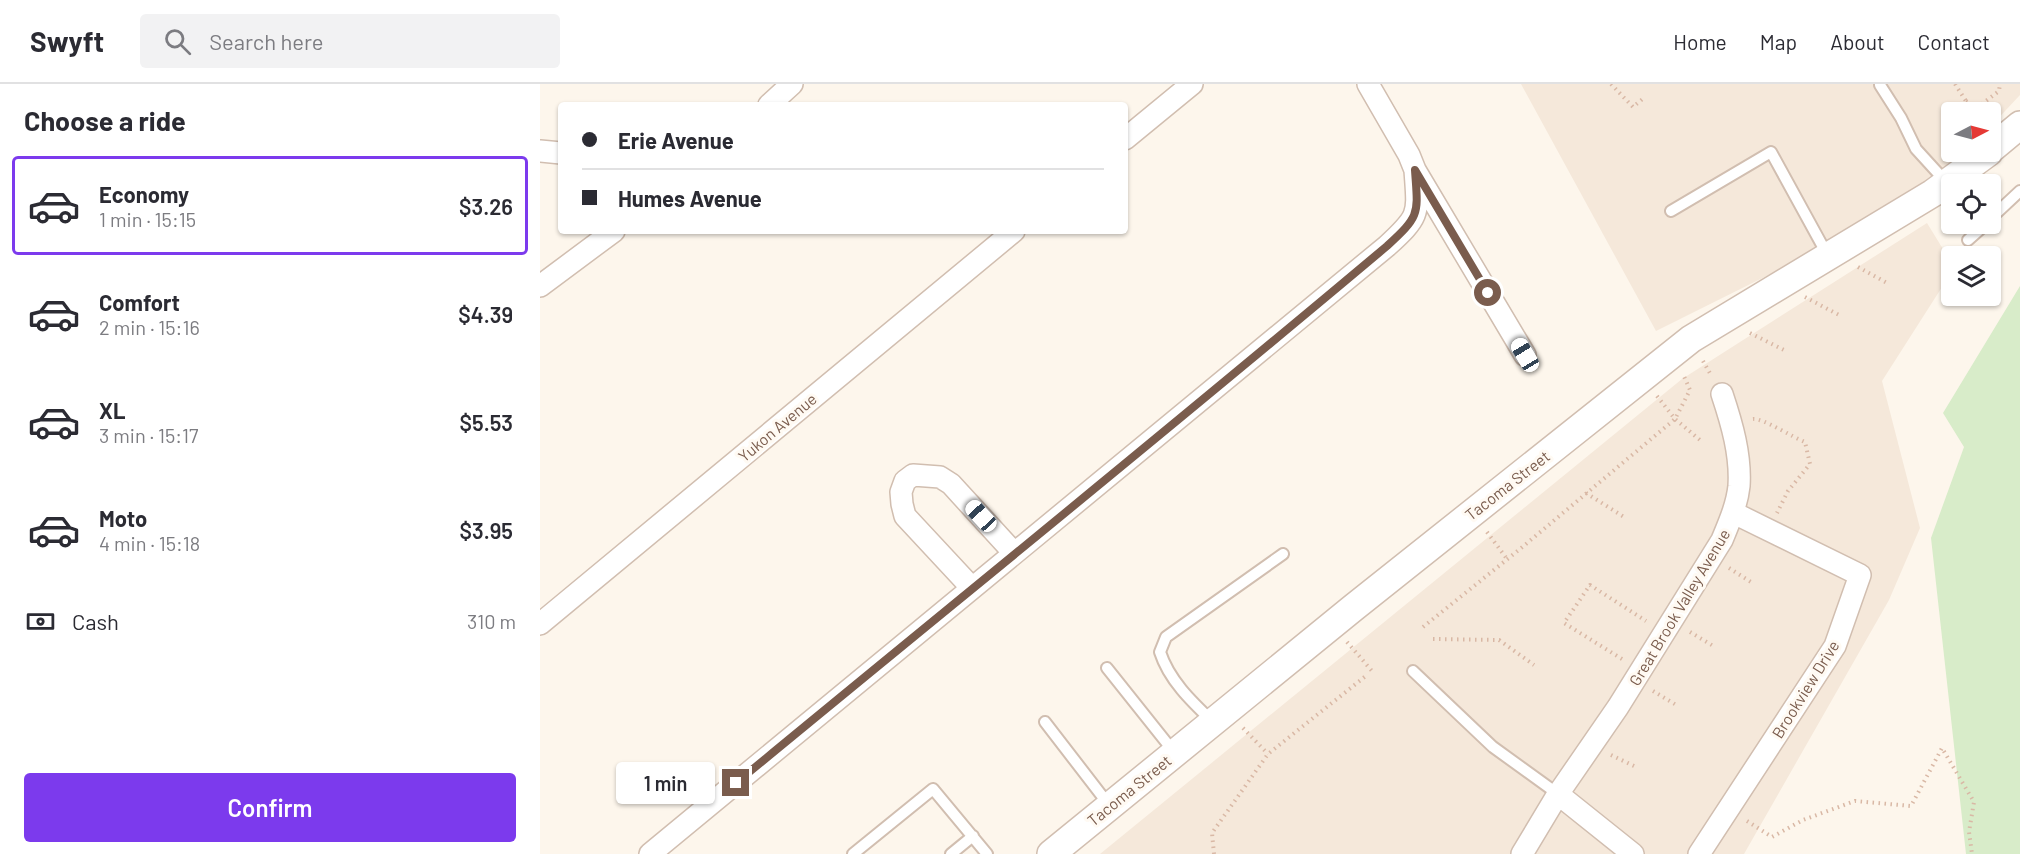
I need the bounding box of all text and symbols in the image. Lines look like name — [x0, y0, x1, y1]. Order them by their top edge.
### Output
search box — [140, 14, 560, 68]
text: Swyft — [30, 24, 104, 58]
icon: search — [161, 25, 194, 58]
text: Search here — [209, 28, 324, 54]
text: Home — [1673, 29, 1727, 54]
text: Map — [1760, 29, 1797, 54]
text: About — [1830, 29, 1885, 54]
text: Contact — [1918, 29, 1990, 54]
north arrow — [1941, 102, 2001, 162]
map controls — [1941, 102, 2001, 306]
text: Choose a ride — [24, 104, 186, 136]
text: Erie Avenue — [618, 127, 734, 153]
button: locate — [1941, 174, 2001, 234]
icon: car — [27, 179, 81, 233]
text: Economy — [99, 181, 189, 207]
text: Humes Avenue — [618, 185, 762, 211]
text: $3.26 — [459, 193, 513, 219]
text: 1 min · 15:15 — [99, 207, 196, 231]
button: layers — [1941, 246, 2001, 306]
route start — [1474, 279, 1501, 306]
icon: car — [27, 287, 81, 341]
text: Comfort — [99, 289, 180, 315]
text: $4.39 — [458, 301, 513, 327]
text: 2 min · 15:16 — [99, 315, 200, 339]
car — [1508, 335, 1542, 375]
street label: Yukon Avenue — [734, 389, 820, 465]
icon: car — [27, 395, 81, 449]
text: XL — [99, 397, 125, 423]
text: $5.53 — [460, 409, 513, 435]
text: 3 min · 15:17 — [99, 423, 198, 447]
street label: Tacoma Street — [1461, 446, 1553, 524]
car — [962, 497, 1000, 535]
icon: car — [27, 503, 81, 557]
text: Moto — [99, 505, 147, 531]
text: $3.95 — [460, 517, 513, 543]
street label: Great Brook Valley Avenue — [1625, 525, 1733, 689]
text: 4 min · 15:18 — [99, 531, 200, 555]
icon: cash — [24, 605, 57, 638]
text: Cash — [72, 608, 119, 634]
text: 310 m — [467, 609, 516, 633]
street label: Brookview Drive — [1767, 637, 1843, 741]
street label: Tacoma Street — [1083, 750, 1175, 830]
callout: 1 min — [616, 762, 715, 804]
route end — [722, 769, 749, 796]
text: 1 min — [644, 771, 687, 795]
button: Confirm — [24, 773, 516, 842]

